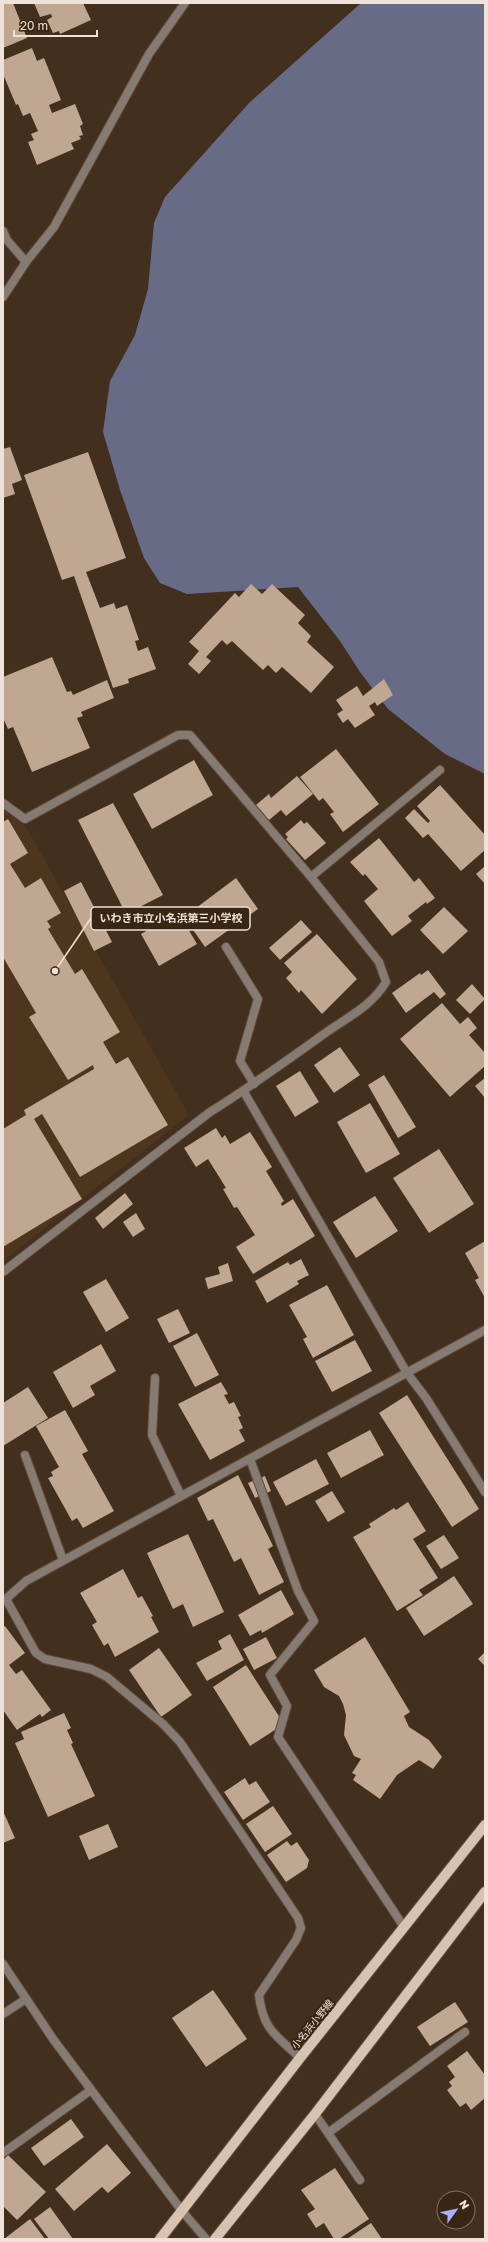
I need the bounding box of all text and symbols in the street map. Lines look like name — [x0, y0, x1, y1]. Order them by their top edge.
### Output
scale bar — [14, 12, 97, 38]
text: 20 m — [20, 18, 48, 33]
callout: いわき市立小名浜第三小学校 — [91, 907, 250, 930]
text: いわき市立小名浜第三小学校 — [100, 911, 243, 924]
street label: 小名浜小野線 — [288, 1997, 336, 2051]
north arrow — [436, 2190, 476, 2230]
text: N — [457, 2197, 473, 2211]

